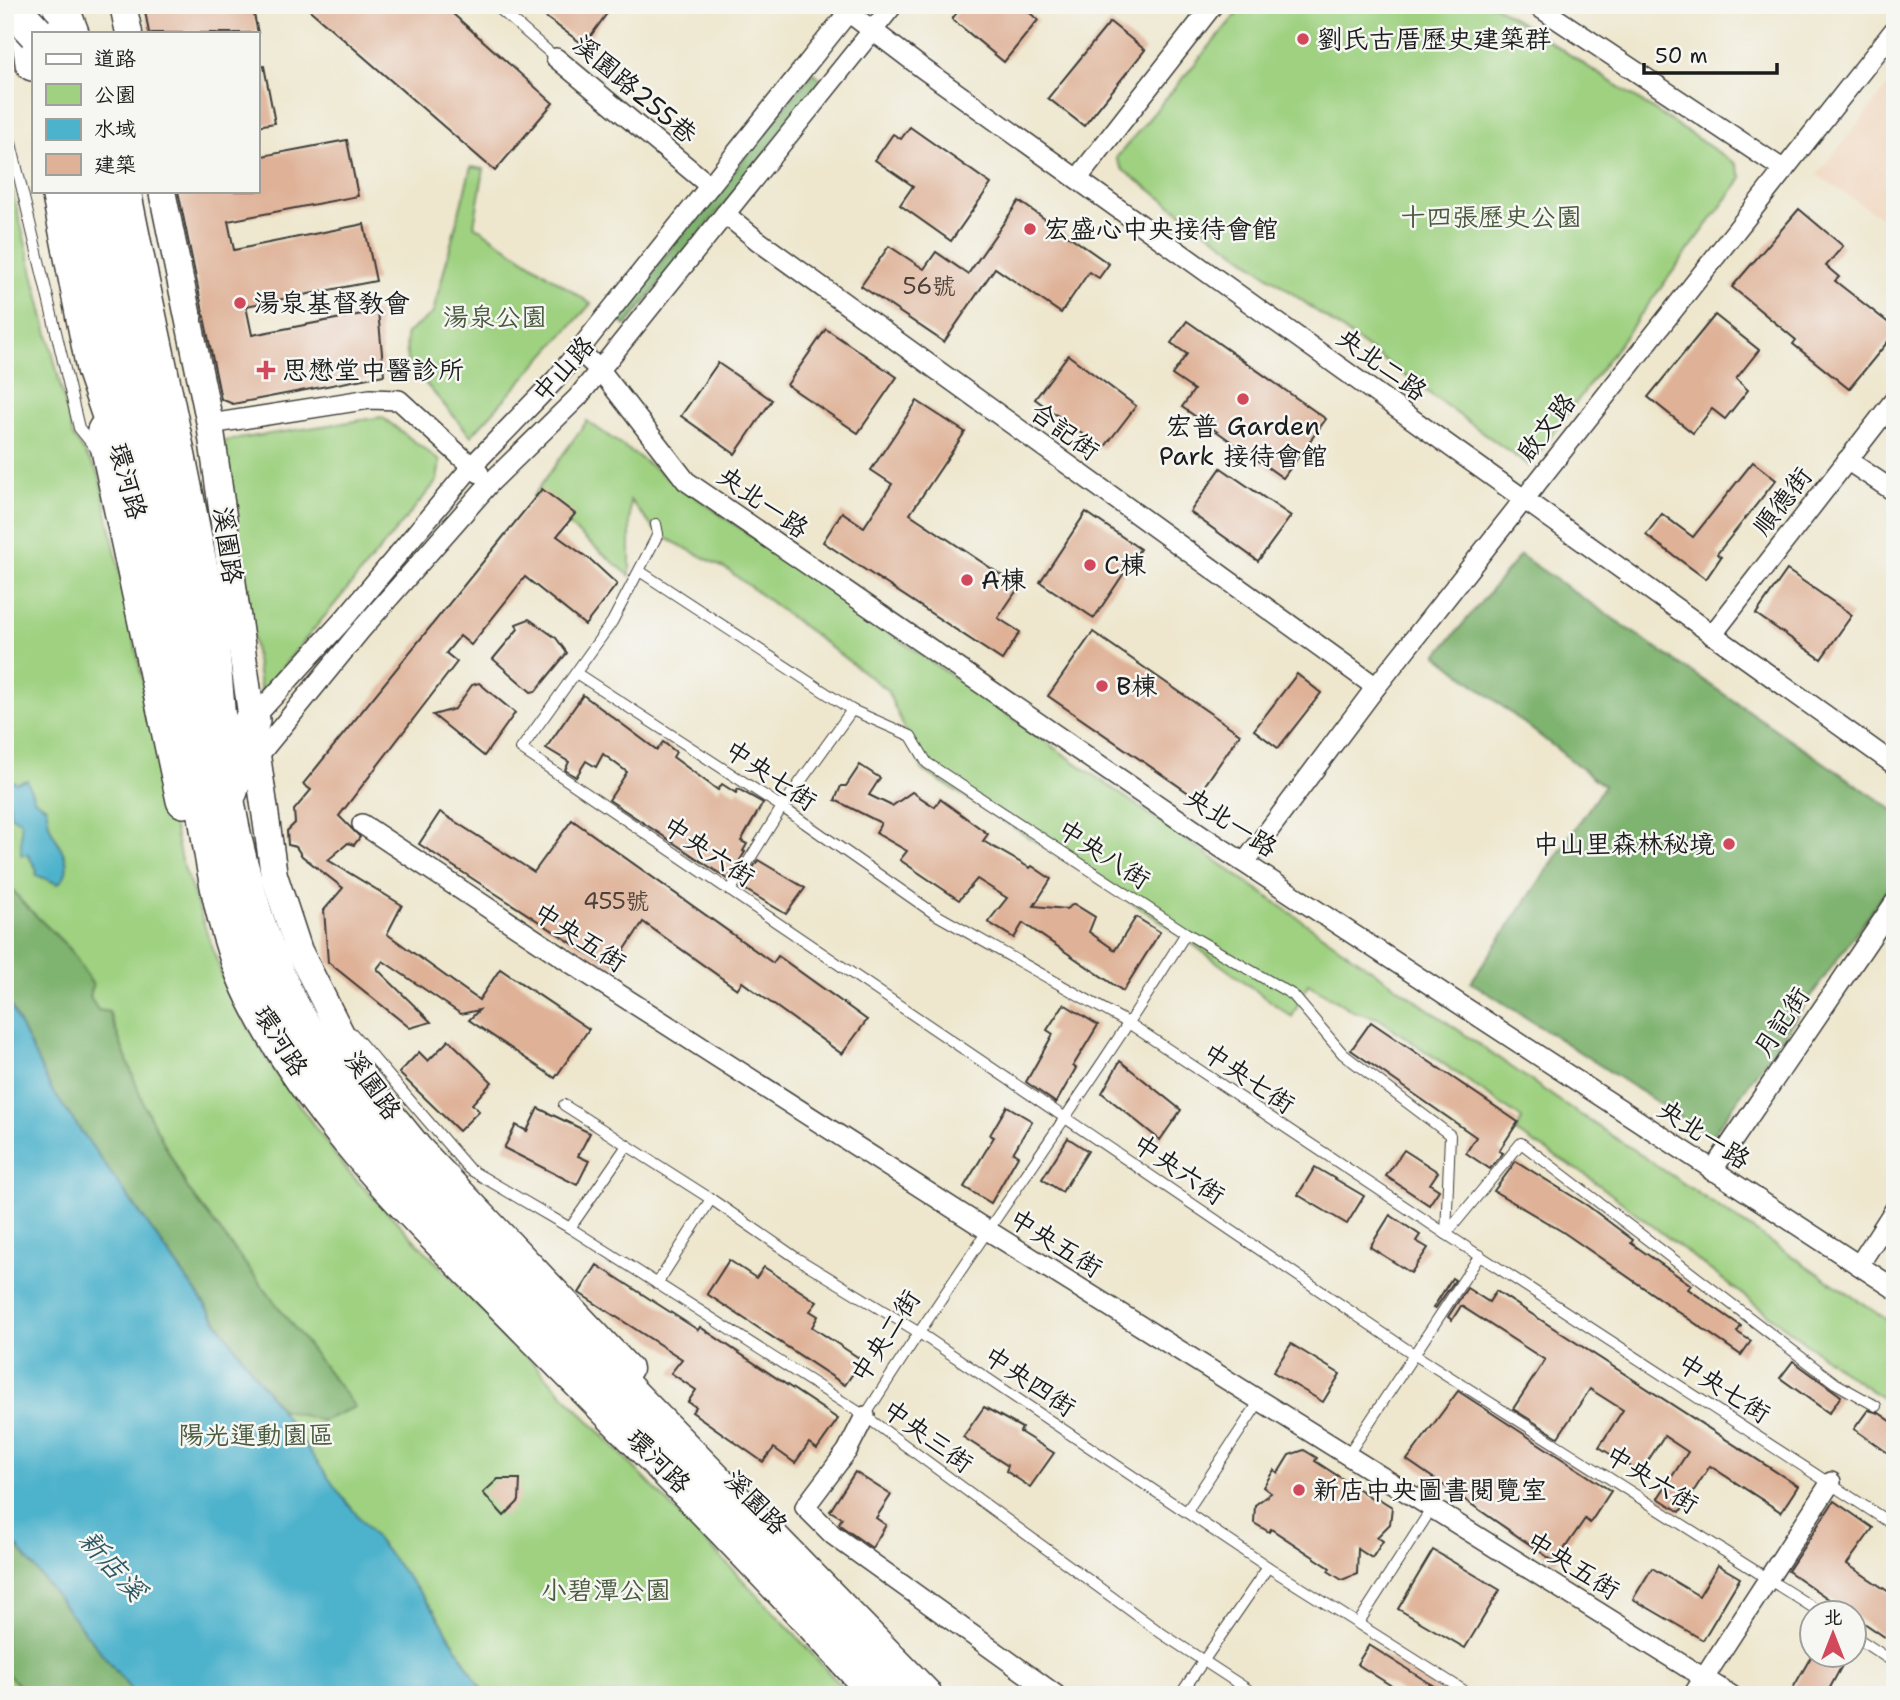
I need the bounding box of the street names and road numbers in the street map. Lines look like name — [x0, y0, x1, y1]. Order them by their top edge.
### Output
street label: 溪園路255巷 — [566, 26, 705, 151]
street label: 央北二路 — [1330, 319, 1435, 408]
street label: 中山路 — [524, 328, 602, 409]
street label: 啟文路 — [1508, 385, 1583, 468]
street label: 合記街 — [1023, 394, 1107, 468]
street label: 環河路 — [101, 439, 155, 523]
street label: 央北一路 — [711, 457, 816, 546]
street label: 順德街 — [1744, 459, 1819, 542]
street label: 溪園路 — [206, 504, 251, 586]
street label: 中央七街 — [718, 731, 824, 818]
street label: 央北一路 — [1178, 779, 1284, 865]
street label: 中央六街 — [656, 807, 762, 894]
street label: 中央八街 — [1051, 811, 1157, 897]
street label: 中央五街 — [527, 894, 633, 980]
street label: 月記街 — [1744, 980, 1817, 1064]
street label: 環河路 — [246, 998, 317, 1083]
street label: 中央七街 — [1196, 1034, 1302, 1121]
street label: 溪園路 — [337, 1043, 410, 1127]
street label: 央北一路 — [1651, 1091, 1757, 1177]
street label: 中央六街 — [1126, 1125, 1232, 1212]
street label: 中央五街 — [1003, 1200, 1110, 1285]
street label: 中央二街 — [842, 1283, 928, 1389]
street label: 中央四街 — [977, 1337, 1083, 1424]
street label: 中央七街 — [1671, 1345, 1777, 1431]
street label: 中央三街 — [876, 1391, 981, 1480]
street label: 環河路 — [619, 1421, 699, 1501]
street label: 中央六街 — [1599, 1436, 1706, 1521]
street label: 溪園路 — [717, 1461, 796, 1542]
street label: 中央五街 — [1520, 1522, 1627, 1607]

